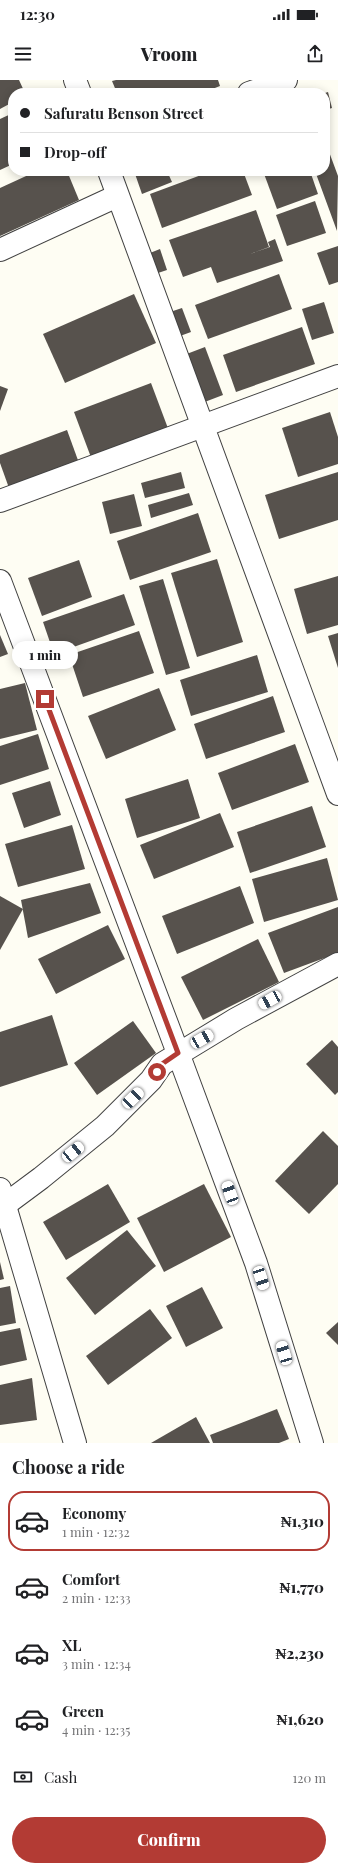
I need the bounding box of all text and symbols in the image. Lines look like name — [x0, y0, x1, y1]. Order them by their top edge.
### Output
text: 12:30 — [20, 4, 55, 24]
text: Vroom — [141, 42, 197, 66]
icon: menu — [12, 43, 34, 65]
icon: share — [304, 43, 326, 65]
text: Safuratu Benson Street — [44, 103, 204, 123]
text: Drop-off — [44, 142, 106, 162]
callout: 1 min — [12, 641, 78, 669]
text: 1 min — [29, 646, 61, 663]
route end — [36, 690, 54, 708]
car — [257, 989, 283, 1011]
car — [189, 1028, 215, 1050]
route start — [148, 1063, 166, 1081]
car — [120, 1085, 146, 1111]
car — [60, 1140, 86, 1164]
car — [220, 1180, 240, 1206]
car — [252, 1265, 270, 1291]
car — [275, 1340, 293, 1366]
text: Choose a ride — [12, 1455, 125, 1479]
icon: car — [14, 1503, 50, 1539]
text: Economy — [62, 1503, 126, 1523]
text: ₦1,310 — [281, 1511, 324, 1531]
text: 1 min · 12:32 — [62, 1523, 130, 1540]
icon: car — [14, 1569, 50, 1605]
text: Comfort — [62, 1569, 120, 1589]
text: ₦1,770 — [280, 1577, 324, 1597]
text: 2 min · 12:33 — [62, 1589, 131, 1606]
icon: car — [14, 1635, 50, 1671]
text: XL — [62, 1635, 82, 1655]
text: ₦2,230 — [276, 1643, 324, 1663]
text: 3 min · 12:34 — [62, 1655, 131, 1672]
icon: car — [14, 1701, 50, 1737]
text: Green — [62, 1701, 104, 1721]
text: ₦1,620 — [277, 1709, 324, 1729]
text: 4 min · 12:35 — [62, 1721, 130, 1738]
icon: cash — [12, 1766, 34, 1788]
text: Cash — [44, 1767, 77, 1787]
text: 120 m — [292, 1769, 326, 1786]
button: Confirm — [12, 1817, 326, 1863]

